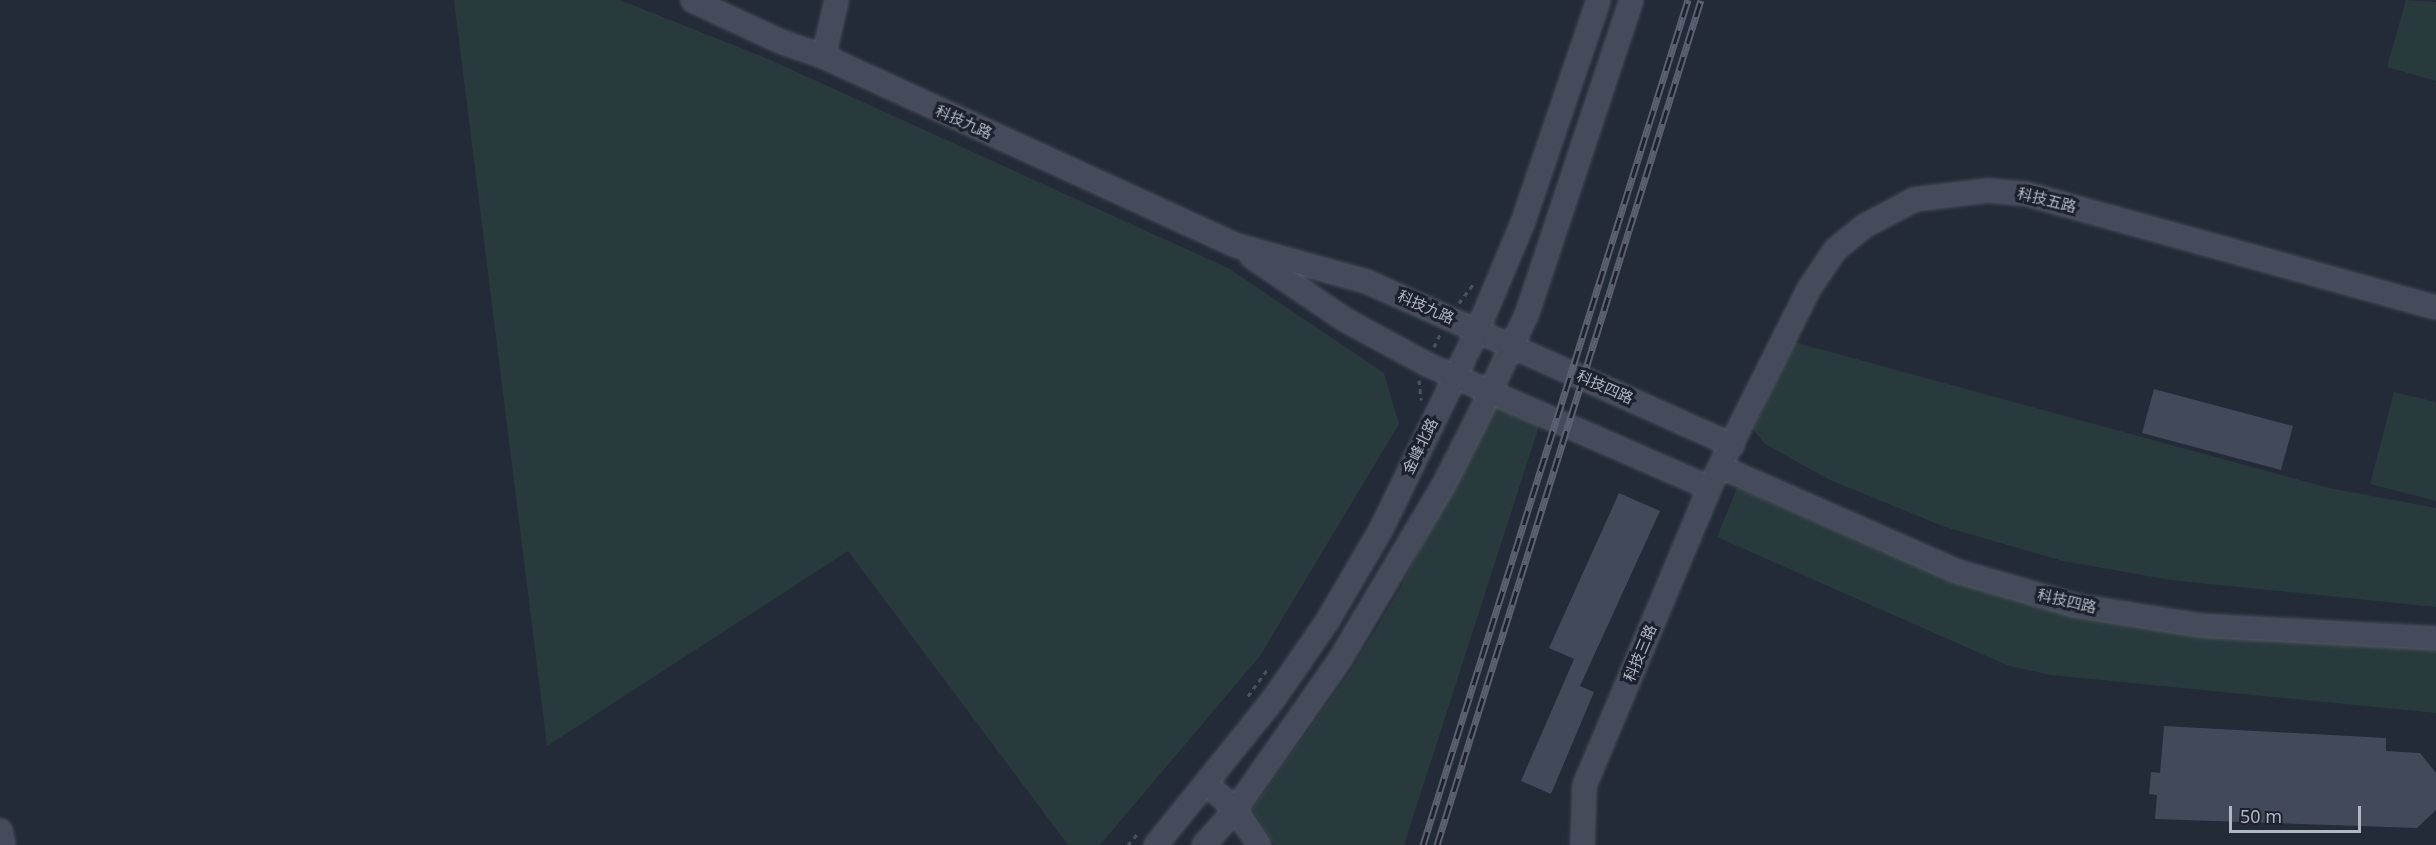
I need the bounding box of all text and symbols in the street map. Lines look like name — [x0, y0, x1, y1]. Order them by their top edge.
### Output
street label: 科技九路 — [933, 102, 995, 142]
street label: 科技五路 — [2016, 184, 2078, 216]
street label: 科技九路 — [1395, 287, 1457, 327]
street label: 科技四路 — [1574, 367, 1636, 407]
street label: 金峰北路 — [1399, 415, 1441, 477]
street label: 科技四路 — [2036, 585, 2098, 617]
street label: 科技三路 — [1620, 622, 1660, 684]
scale bar — [2232, 794, 2364, 832]
text: 50 m — [2240, 804, 2282, 828]

